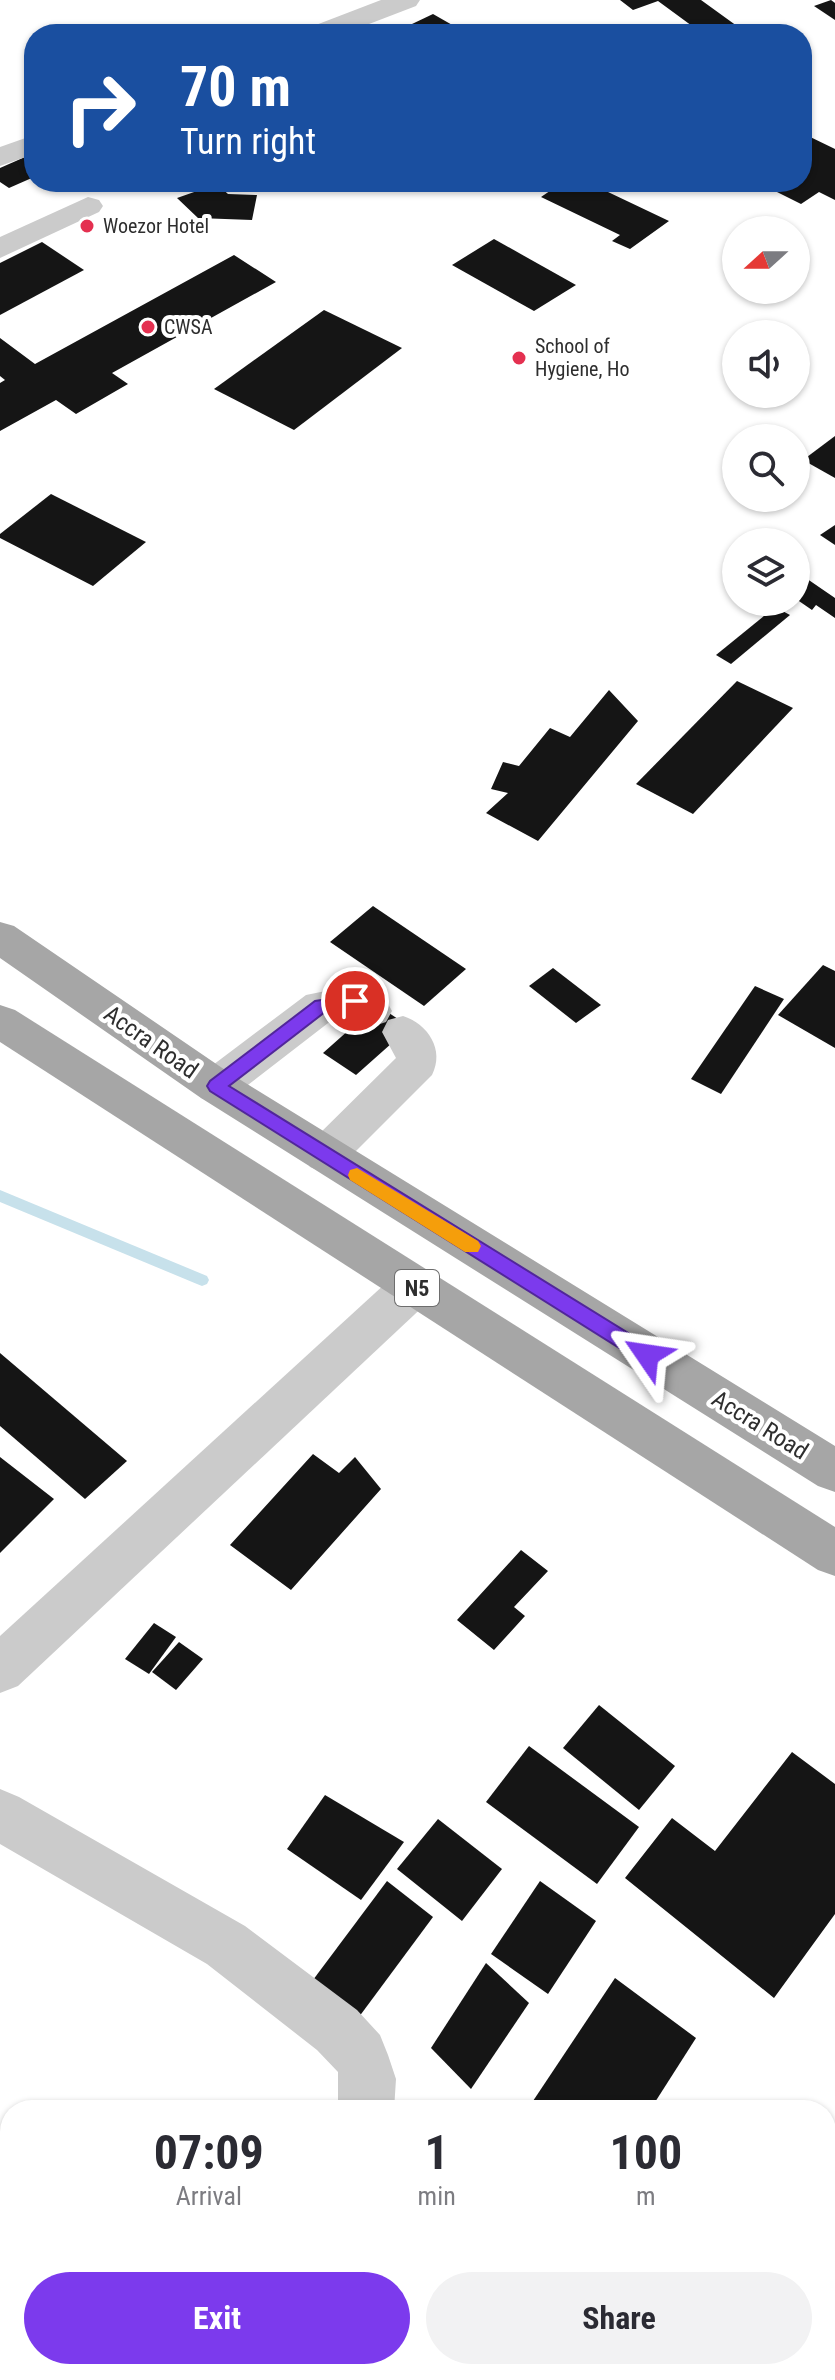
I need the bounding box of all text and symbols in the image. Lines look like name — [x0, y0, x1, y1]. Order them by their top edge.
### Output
text: 70 m — [180, 54, 291, 120]
icon: right — [48, 56, 152, 160]
text: Turn right — [180, 121, 316, 163]
place label: Woezor Hotel — [103, 214, 209, 238]
north arrow — [722, 216, 810, 304]
map controls — [722, 216, 810, 616]
marker: Woezor Hotel — [78, 217, 96, 235]
place label: CWSA — [164, 315, 213, 339]
marker: CWSA — [139, 318, 157, 336]
button: sound — [722, 320, 810, 408]
place label: School of Hygiene, Ho — [535, 334, 629, 381]
marker: School of Hygiene, Ho — [510, 349, 528, 367]
button: search — [722, 424, 810, 512]
button: layers — [722, 528, 810, 616]
pin — [321, 967, 389, 1035]
icon: arrive — [333, 979, 377, 1023]
street label: Accra Road — [99, 1000, 203, 1084]
road number: N5 — [395, 1270, 439, 1306]
position arrow — [605, 1313, 689, 1397]
street label: Accra Road — [707, 1384, 813, 1466]
text: 07:09 — [154, 2124, 264, 2181]
text: 1 — [425, 2124, 449, 2181]
text: 100 — [609, 2124, 682, 2181]
text: Arrival — [176, 2181, 242, 2211]
text: min — [418, 2181, 456, 2211]
text: m — [636, 2181, 656, 2211]
button: Exit — [24, 2272, 410, 2364]
button: Share — [426, 2272, 812, 2364]

